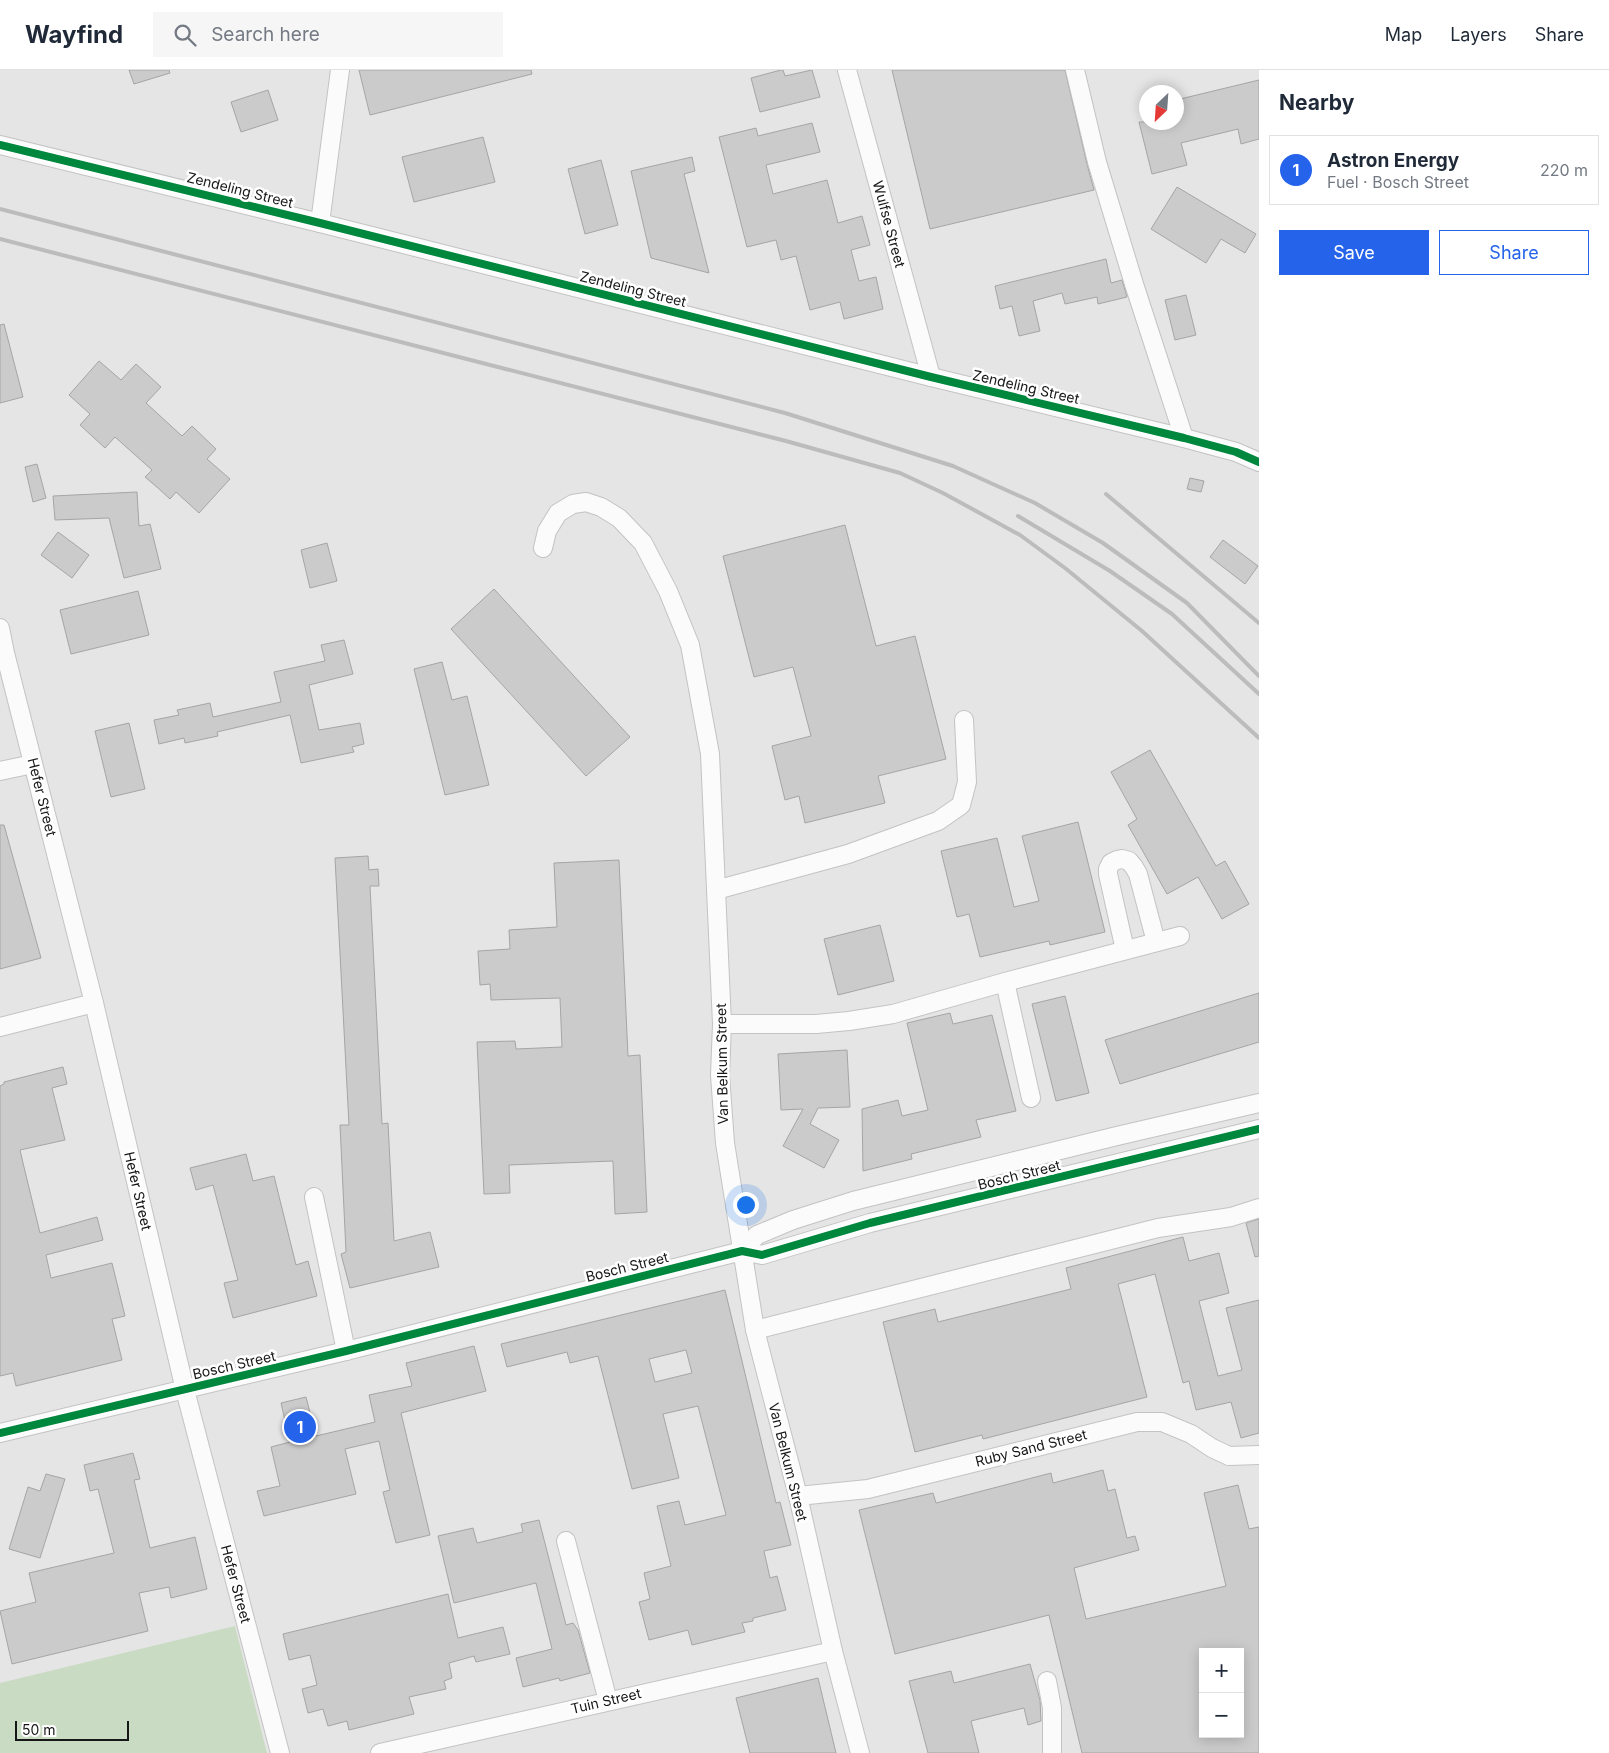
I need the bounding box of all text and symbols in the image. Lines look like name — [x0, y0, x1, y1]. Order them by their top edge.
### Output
search box — [153, 12, 503, 57]
text: Wayfind — [25, 20, 123, 49]
icon: search — [171, 21, 199, 49]
text: Search here — [211, 23, 320, 46]
text: Map — [1385, 24, 1422, 45]
text: Layers — [1450, 24, 1507, 45]
text: Share — [1535, 24, 1584, 45]
north arrow — [1139, 85, 1184, 130]
text: Nearby — [1279, 90, 1354, 115]
text: Astron Energy — [1327, 149, 1459, 172]
text: 1 — [1293, 160, 1299, 180]
text: 220 m — [1540, 160, 1588, 180]
street label: Zendeling Street — [185, 168, 295, 211]
text: Fuel · Bosch Street — [1327, 172, 1469, 192]
street label: Wulfse Street — [870, 179, 909, 270]
button: Save — [1279, 230, 1429, 275]
button: Share — [1439, 230, 1589, 275]
street label: Zendeling Street — [578, 267, 688, 310]
street label: Zendeling Street — [971, 366, 1082, 407]
street label: Hefer Street — [25, 756, 61, 838]
street label: Van Belkum Street — [712, 1003, 731, 1125]
street label: Hefer Street — [121, 1150, 156, 1232]
street label: Bosch Street — [976, 1156, 1062, 1193]
your location — [733, 1192, 759, 1218]
street label: Bosch Street — [584, 1248, 670, 1285]
street label: Bosch Street — [191, 1347, 277, 1382]
street label: Van Belkum Street — [766, 1401, 812, 1523]
pin: 1 — [284, 1408, 316, 1446]
street label: Ruby Sand Street — [973, 1425, 1089, 1470]
street label: Hefer Street — [218, 1543, 255, 1625]
map controls — [1199, 1648, 1244, 1738]
button: + — [1199, 1648, 1244, 1693]
street label: Tuin Street — [569, 1684, 643, 1717]
button: − — [1199, 1693, 1244, 1738]
scale bar — [15, 1718, 129, 1741]
text: 50 m — [22, 1721, 56, 1738]

